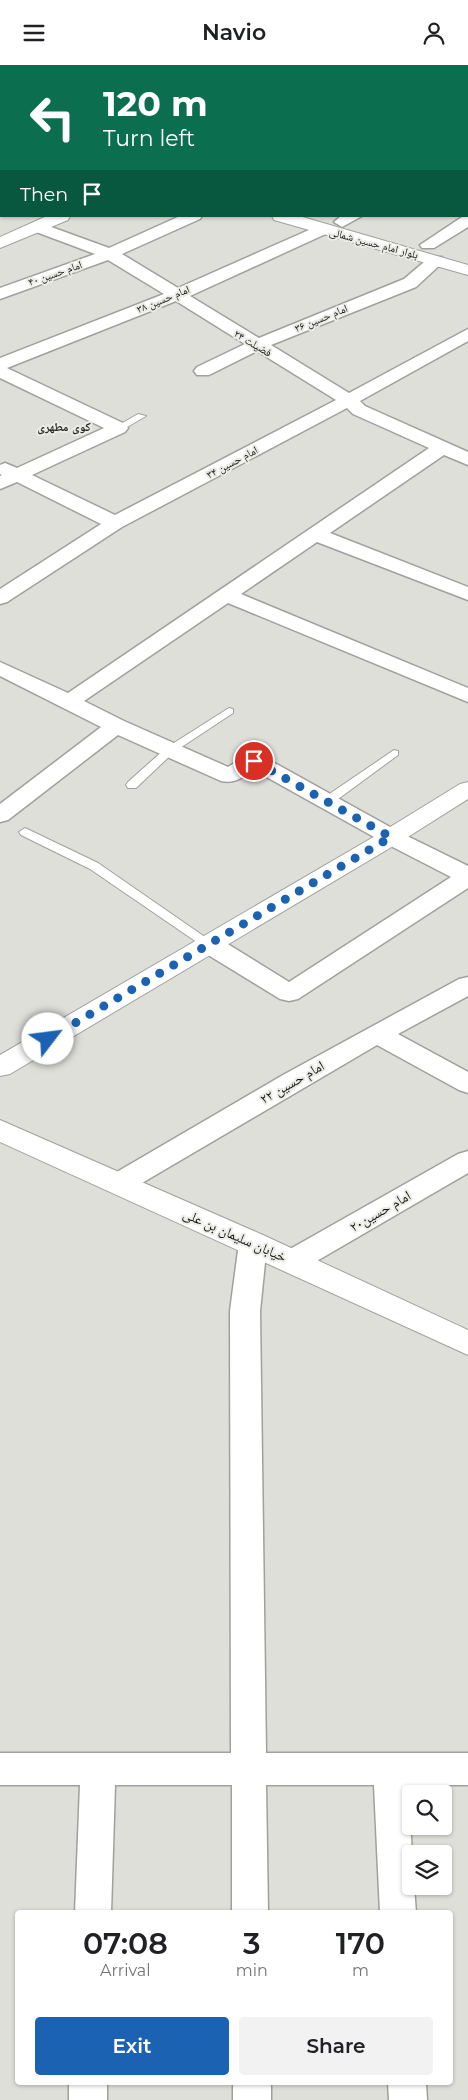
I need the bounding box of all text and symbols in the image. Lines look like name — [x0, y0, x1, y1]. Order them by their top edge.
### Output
icon: menu — [20, 19, 48, 47]
text: Navio — [202, 19, 266, 46]
icon: person — [420, 19, 448, 47]
text: 120 m — [103, 82, 208, 125]
icon: left — [20, 85, 85, 150]
text: Turn left — [103, 125, 195, 152]
icon: arrive — [78, 180, 106, 208]
text: Then — [20, 183, 68, 206]
street label: بلوار امام حسین شمالی — [328, 224, 420, 262]
street label: امام حسین ۴۰ — [26, 257, 84, 289]
street label: امام حسین ۳۸ — [134, 282, 192, 316]
street label: امام حسین ۳۶ — [292, 301, 350, 335]
street label: فضیلت ۲۴ — [232, 326, 275, 360]
district label: کوی مطهری — [37, 419, 91, 435]
street label: امام حسین ۳۴ — [204, 443, 260, 481]
pin — [233, 740, 275, 782]
icon: arrive — [240, 747, 268, 775]
position arrow — [21, 1012, 73, 1064]
street label: امام حسین ۲۲ — [257, 1056, 328, 1109]
street label: امام حسین۲۰ — [346, 1186, 414, 1237]
street label: خیابان سلیمان بن علی — [180, 1204, 290, 1266]
map controls — [402, 1785, 452, 1895]
button: search — [402, 1785, 452, 1835]
button: layers — [402, 1845, 452, 1895]
text: 07:08 — [83, 1925, 168, 1962]
text: 3 — [243, 1925, 260, 1962]
text: 170 — [336, 1925, 385, 1962]
text: Arrival — [100, 1961, 151, 1980]
text: min — [236, 1961, 268, 1980]
text: m — [352, 1961, 369, 1980]
button: Exit — [35, 2017, 229, 2075]
button: Share — [239, 2017, 433, 2075]

